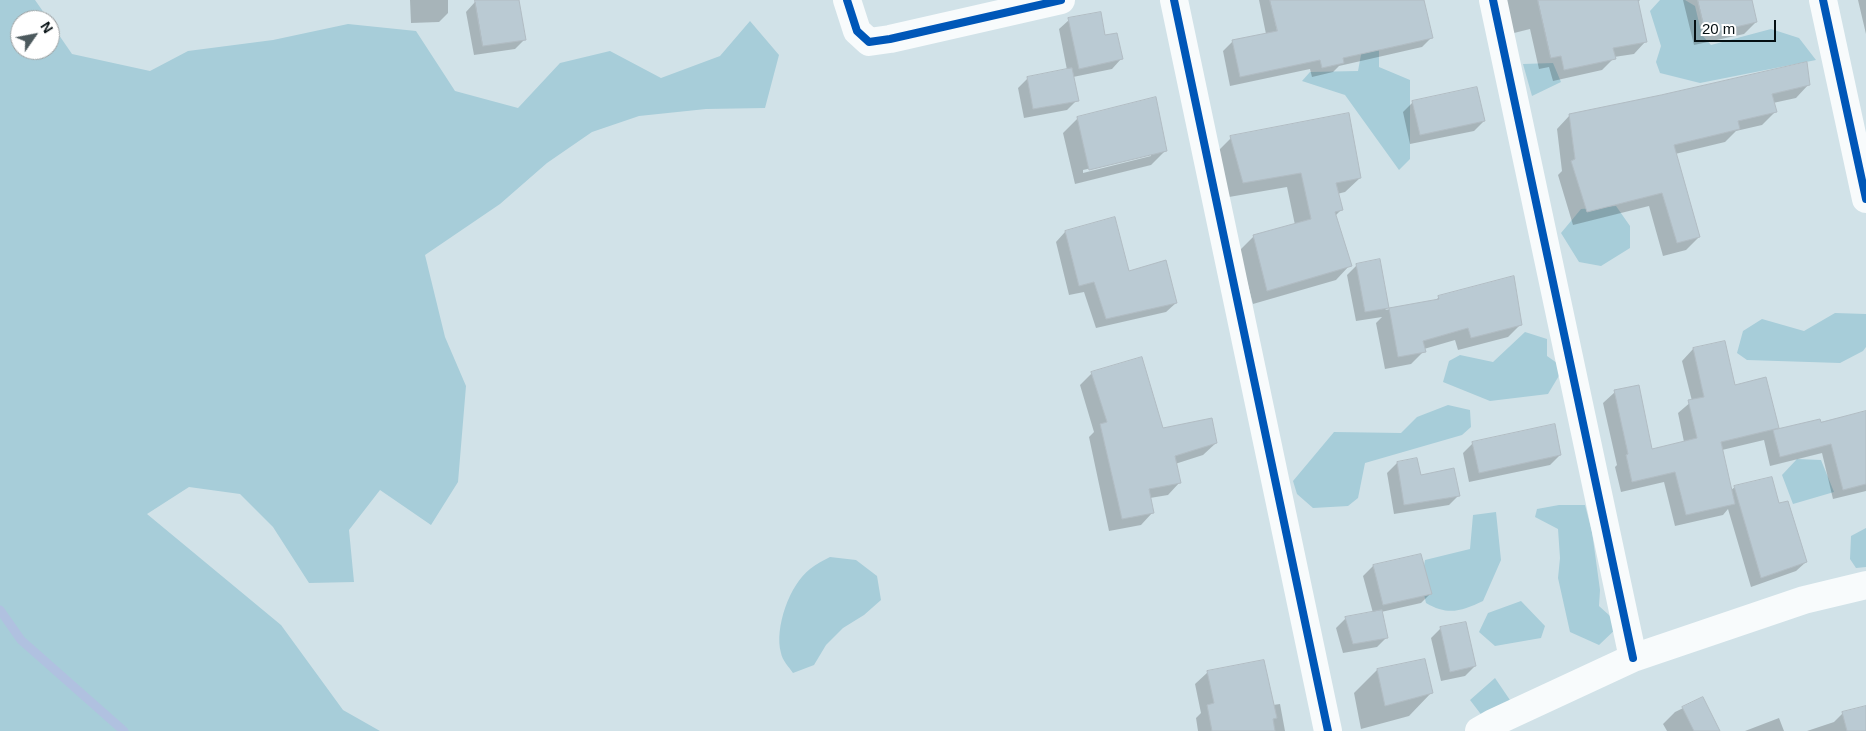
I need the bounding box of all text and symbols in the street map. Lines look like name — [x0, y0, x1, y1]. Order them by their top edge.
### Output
north arrow — [10, 10, 60, 60]
scale bar — [1696, 10, 1778, 42]
text: N — [37, 19, 56, 36]
text: 20 m — [1702, 20, 1735, 37]

